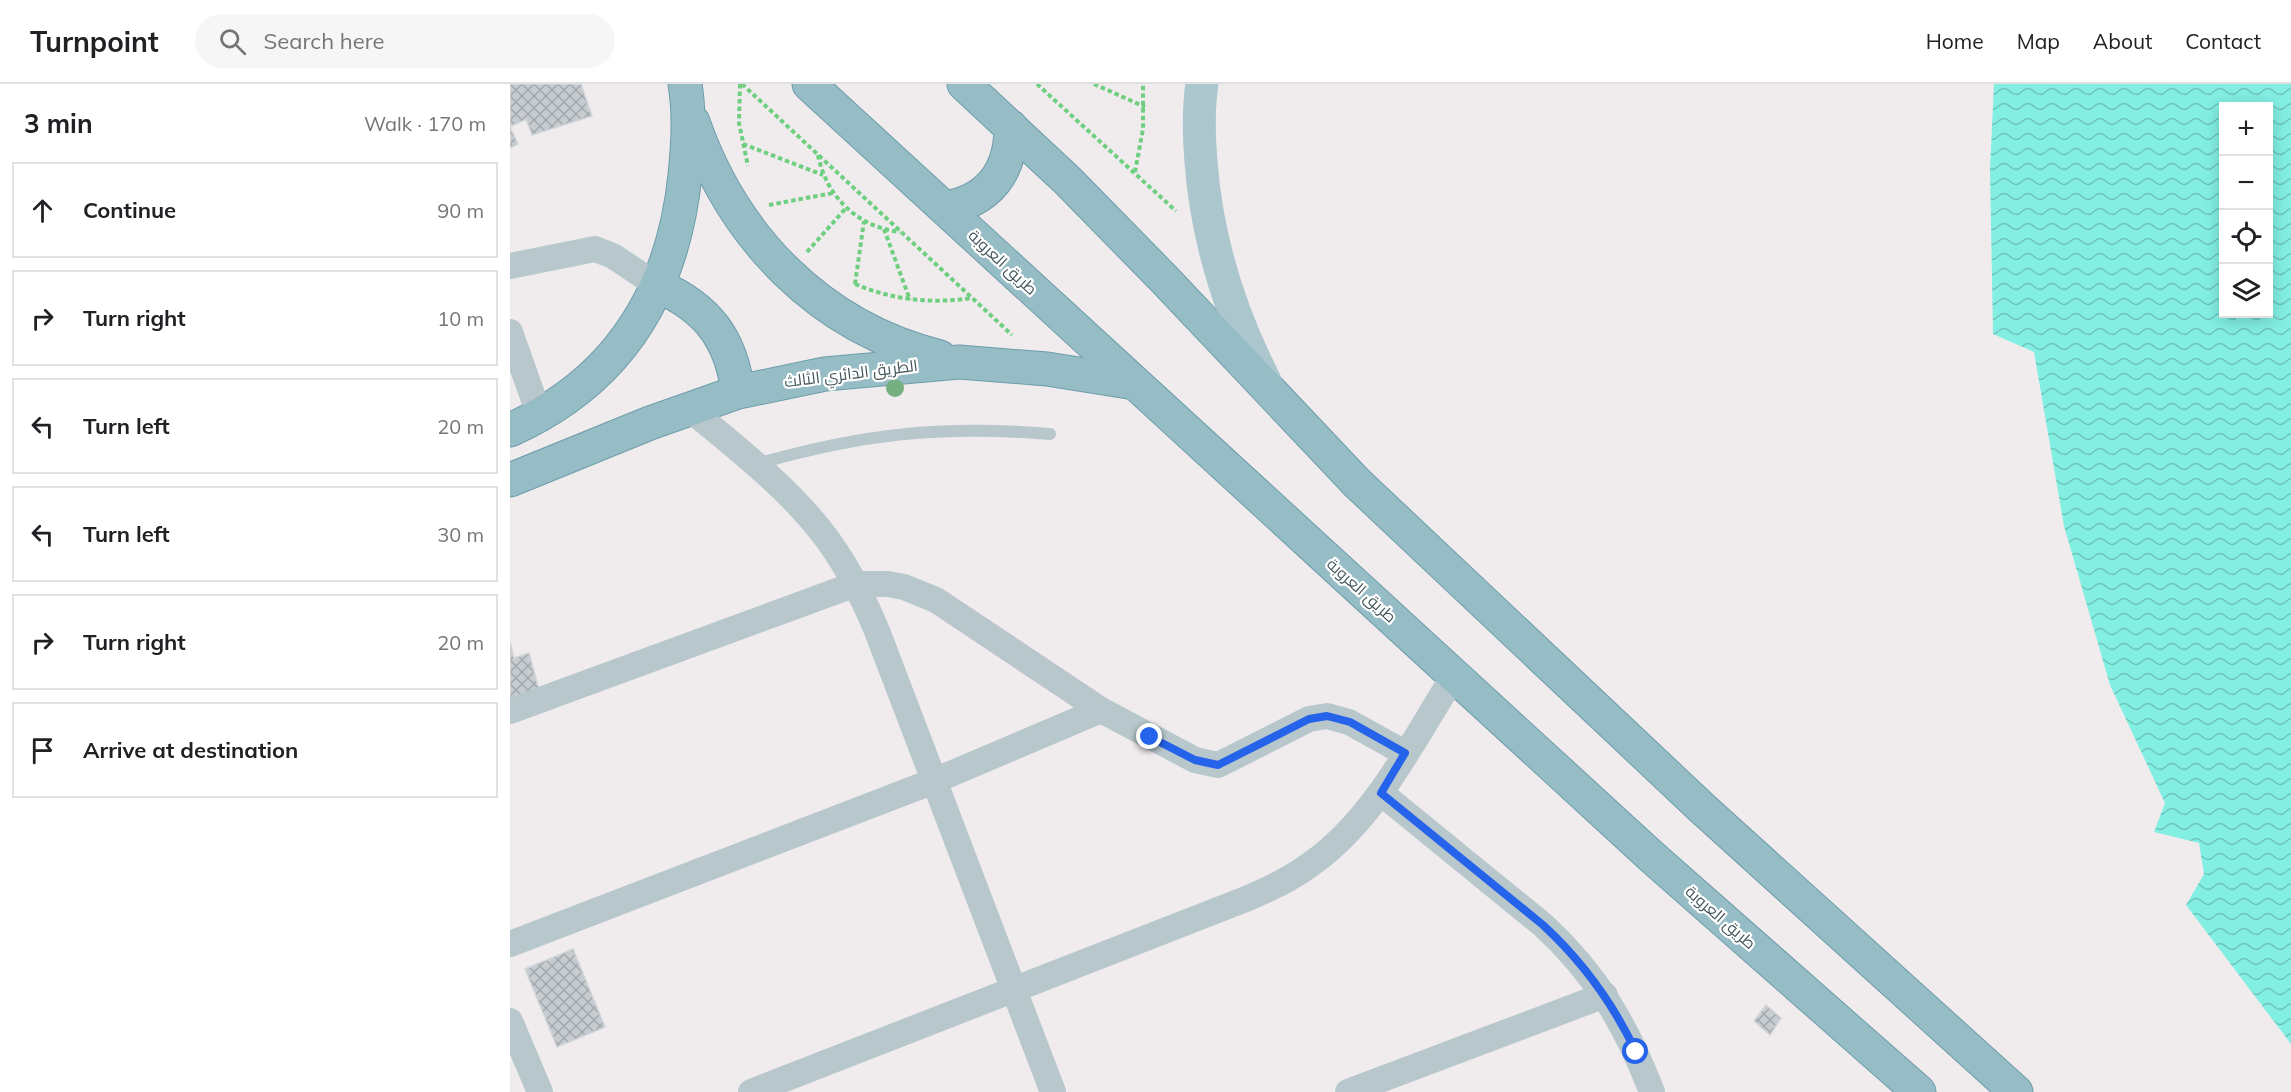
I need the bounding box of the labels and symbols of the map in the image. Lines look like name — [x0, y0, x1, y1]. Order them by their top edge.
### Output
street label: طريق العروبة — [964, 225, 1042, 300]
street label: الطريق الدائري الثالث — [783, 355, 919, 395]
street label: طريق العروبة — [1322, 554, 1401, 627]
route end — [1136, 723, 1162, 749]
street label: طريق العروبة — [1681, 881, 1760, 954]
route start — [1622, 1038, 1648, 1064]

